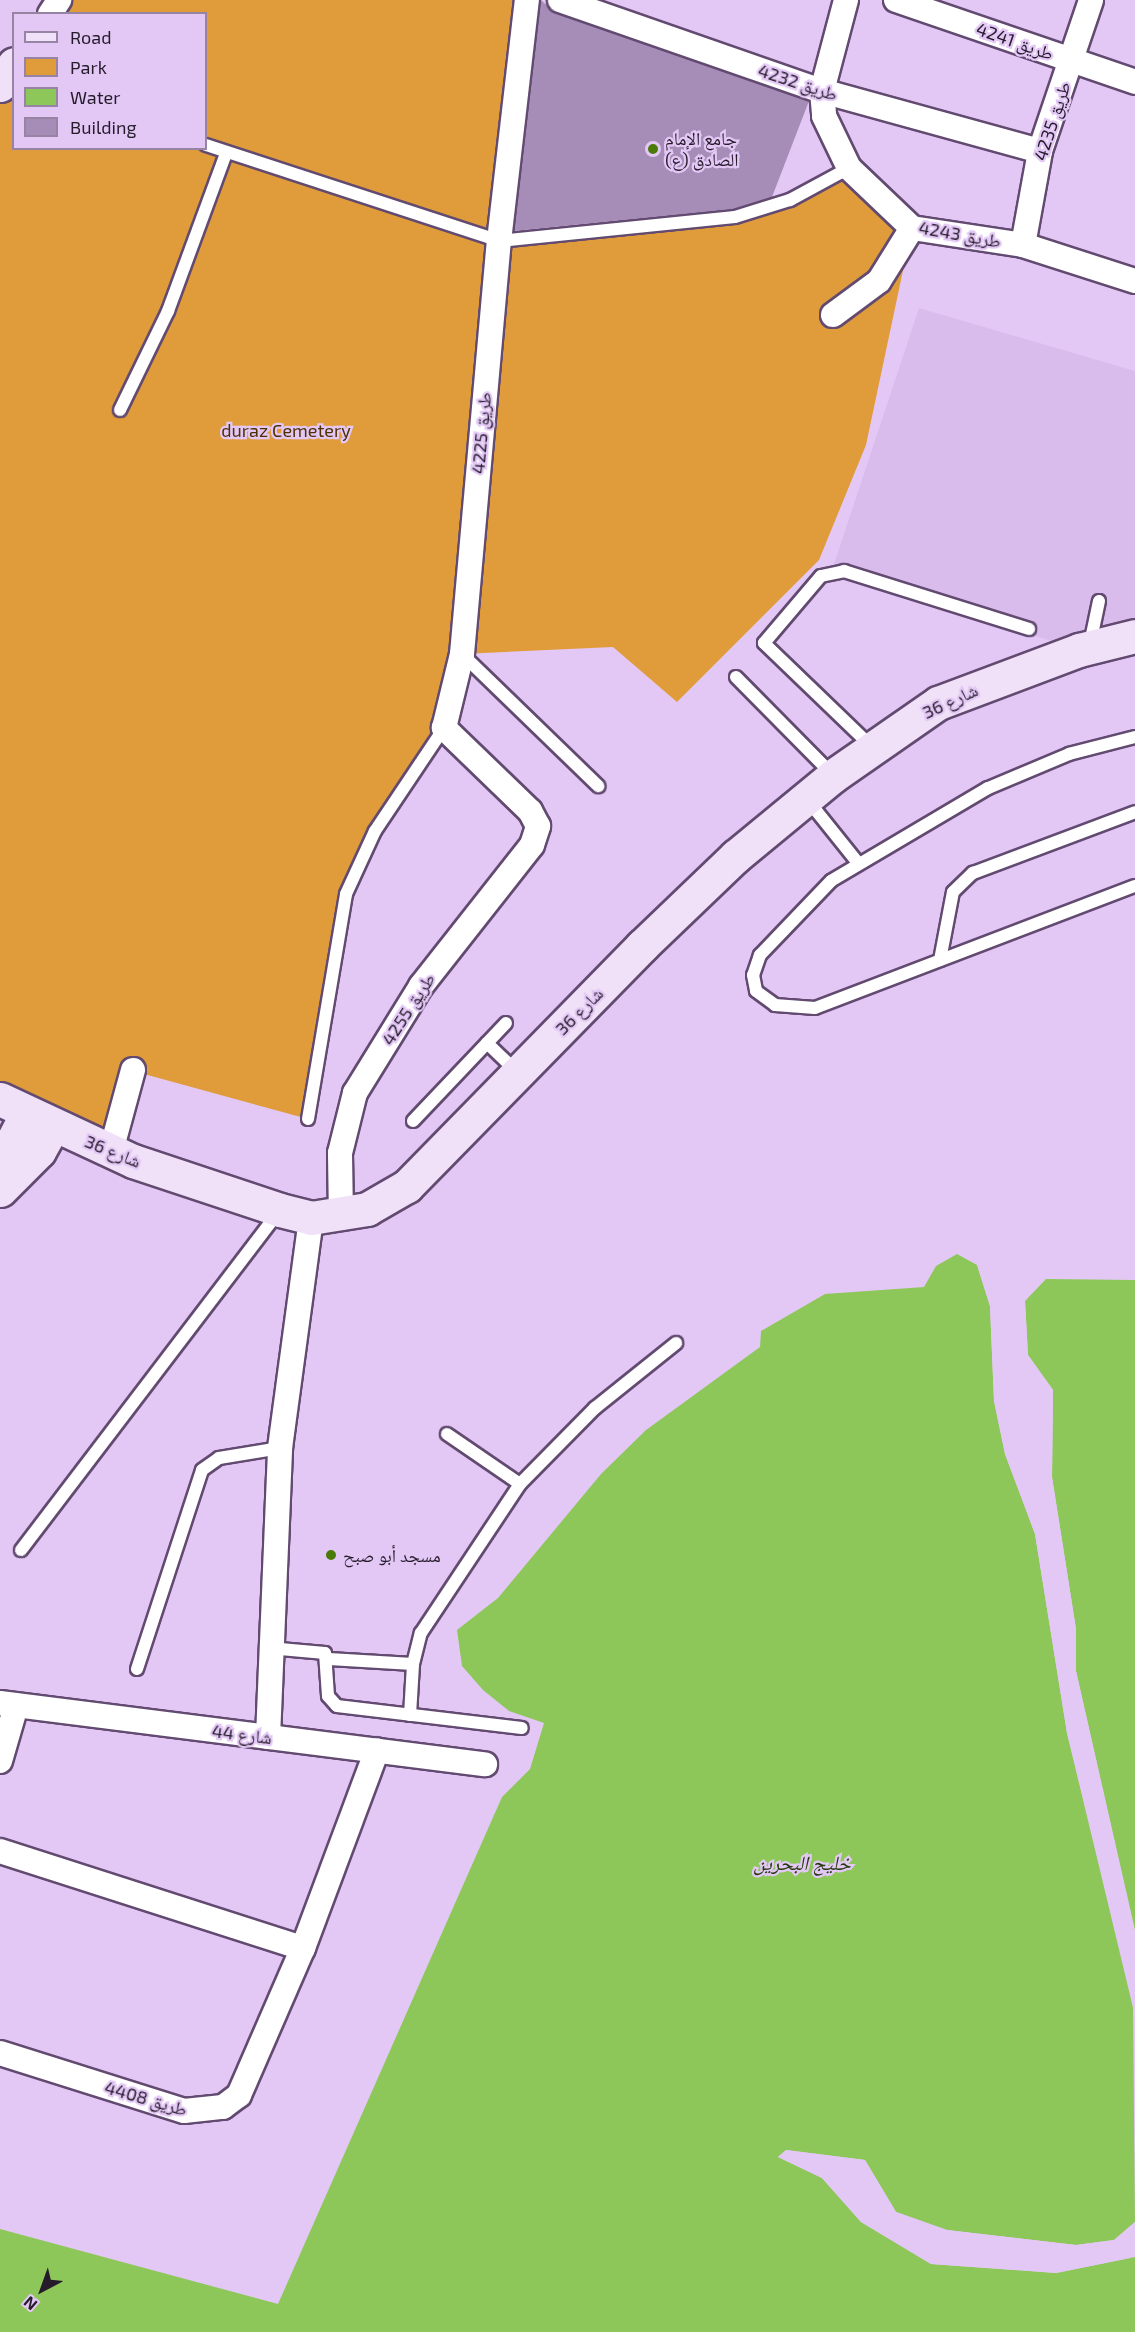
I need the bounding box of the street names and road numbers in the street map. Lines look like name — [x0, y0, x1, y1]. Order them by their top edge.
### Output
street label: طريق 4241 — [974, 18, 1056, 64]
street label: طريق 4232 — [756, 59, 840, 105]
street label: طريق 4235 — [1029, 79, 1075, 163]
street label: طريق 4243 — [917, 216, 1003, 252]
street label: طريق 4225 — [467, 391, 495, 475]
street label: شارع 36 — [919, 679, 981, 723]
street label: طريق 4255 — [377, 969, 439, 1049]
street label: شارع 36 — [551, 983, 607, 1039]
street label: شارع 36 — [82, 1130, 144, 1172]
street label: شارع 44 — [211, 1720, 273, 1748]
street label: طريق 4408 — [102, 2076, 190, 2120]

